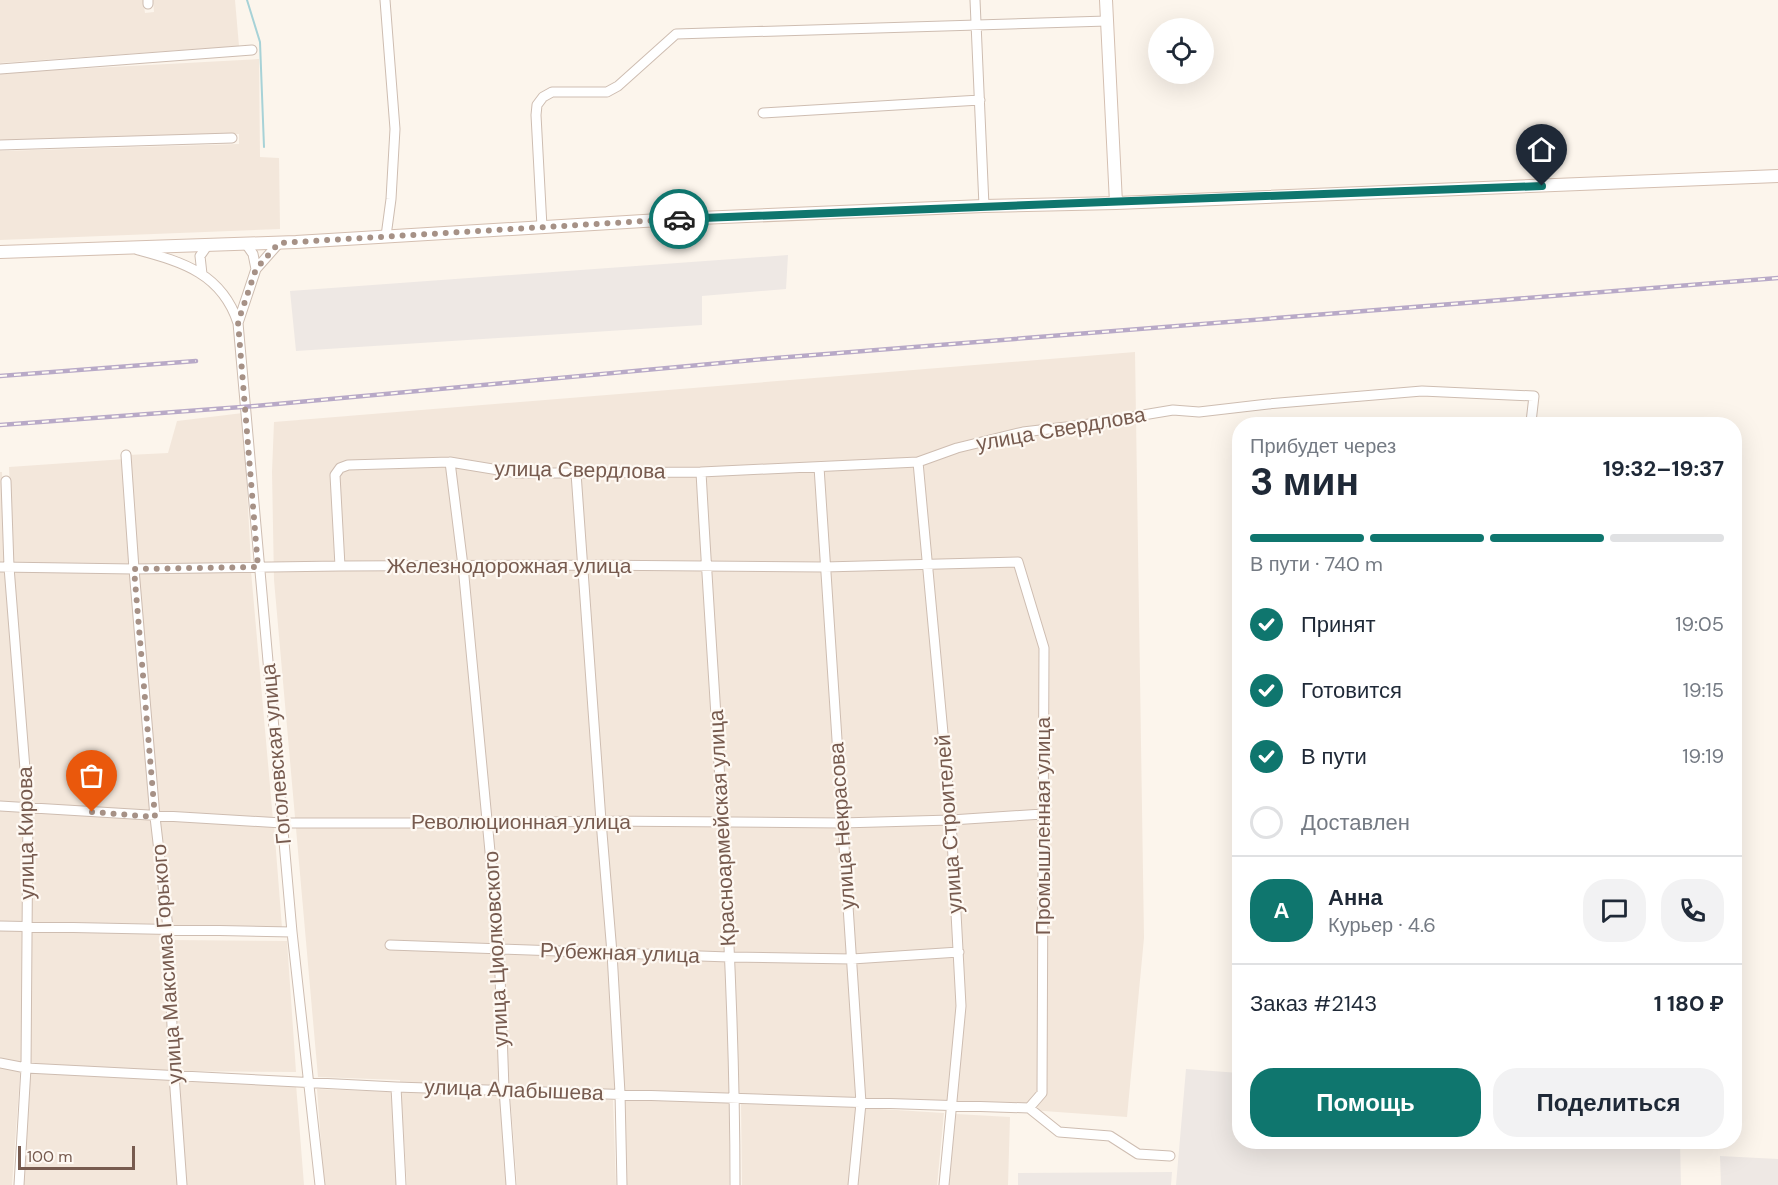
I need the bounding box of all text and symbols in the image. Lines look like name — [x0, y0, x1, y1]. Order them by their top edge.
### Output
map controls — [1148, 18, 1214, 84]
button: locate — [1148, 18, 1214, 84]
pin — [1516, 124, 1567, 186]
icon: home — [1525, 133, 1558, 166]
courier — [649, 189, 709, 249]
icon: car — [663, 203, 696, 236]
street label: улица Свердлова — [974, 400, 1148, 458]
text: Прибудет через — [1250, 433, 1396, 459]
text: 19:32–19:37 — [1603, 454, 1724, 483]
street label: улица Свердлова — [494, 455, 666, 485]
text: 3 мин — [1250, 456, 1359, 507]
text: В пути · 740 m — [1250, 551, 1383, 577]
street label: Железнодорожная улица — [386, 552, 632, 580]
icon: check — [1250, 608, 1283, 641]
text: Принят — [1301, 610, 1375, 639]
text: 19:05 — [1675, 611, 1724, 637]
street label: Гоголевская улица — [254, 662, 298, 846]
icon: check — [1250, 674, 1283, 707]
text: Готовится — [1301, 676, 1402, 705]
text: 19:15 — [1683, 677, 1724, 703]
street label: Красноармейская улица — [702, 709, 742, 947]
street label: Промышленная улица — [1029, 717, 1057, 935]
street label: улица Строителей — [929, 734, 969, 914]
icon: check — [1250, 740, 1283, 773]
street label: улица Некрасова — [822, 741, 862, 911]
text: В пути — [1301, 742, 1367, 771]
text: 19:19 — [1682, 743, 1724, 769]
pin — [66, 750, 117, 812]
icon: bag — [75, 759, 108, 792]
street label: улица Кирова — [11, 766, 41, 900]
street label: Революционная улица — [411, 808, 631, 836]
text: Доставлен — [1301, 808, 1410, 837]
street label: улица Максима Горького — [145, 843, 189, 1085]
street label: улица Циолковского — [477, 850, 515, 1048]
button: chat — [1583, 879, 1646, 942]
button: phone — [1661, 879, 1724, 942]
text: Анна — [1328, 883, 1383, 912]
text: А — [1274, 896, 1289, 925]
text: Курьер · 4.6 — [1328, 912, 1436, 938]
street label: Рубежная улица — [540, 936, 701, 970]
text: Заказ #2143 — [1250, 989, 1377, 1018]
text: 1 180 ₽ — [1654, 989, 1724, 1018]
button: Помощь — [1250, 1068, 1481, 1137]
button: Поделиться — [1493, 1068, 1724, 1137]
street label: улица Алабышева — [424, 1073, 604, 1107]
scale bar — [18, 1143, 135, 1170]
text: 100 m — [27, 1146, 72, 1167]

